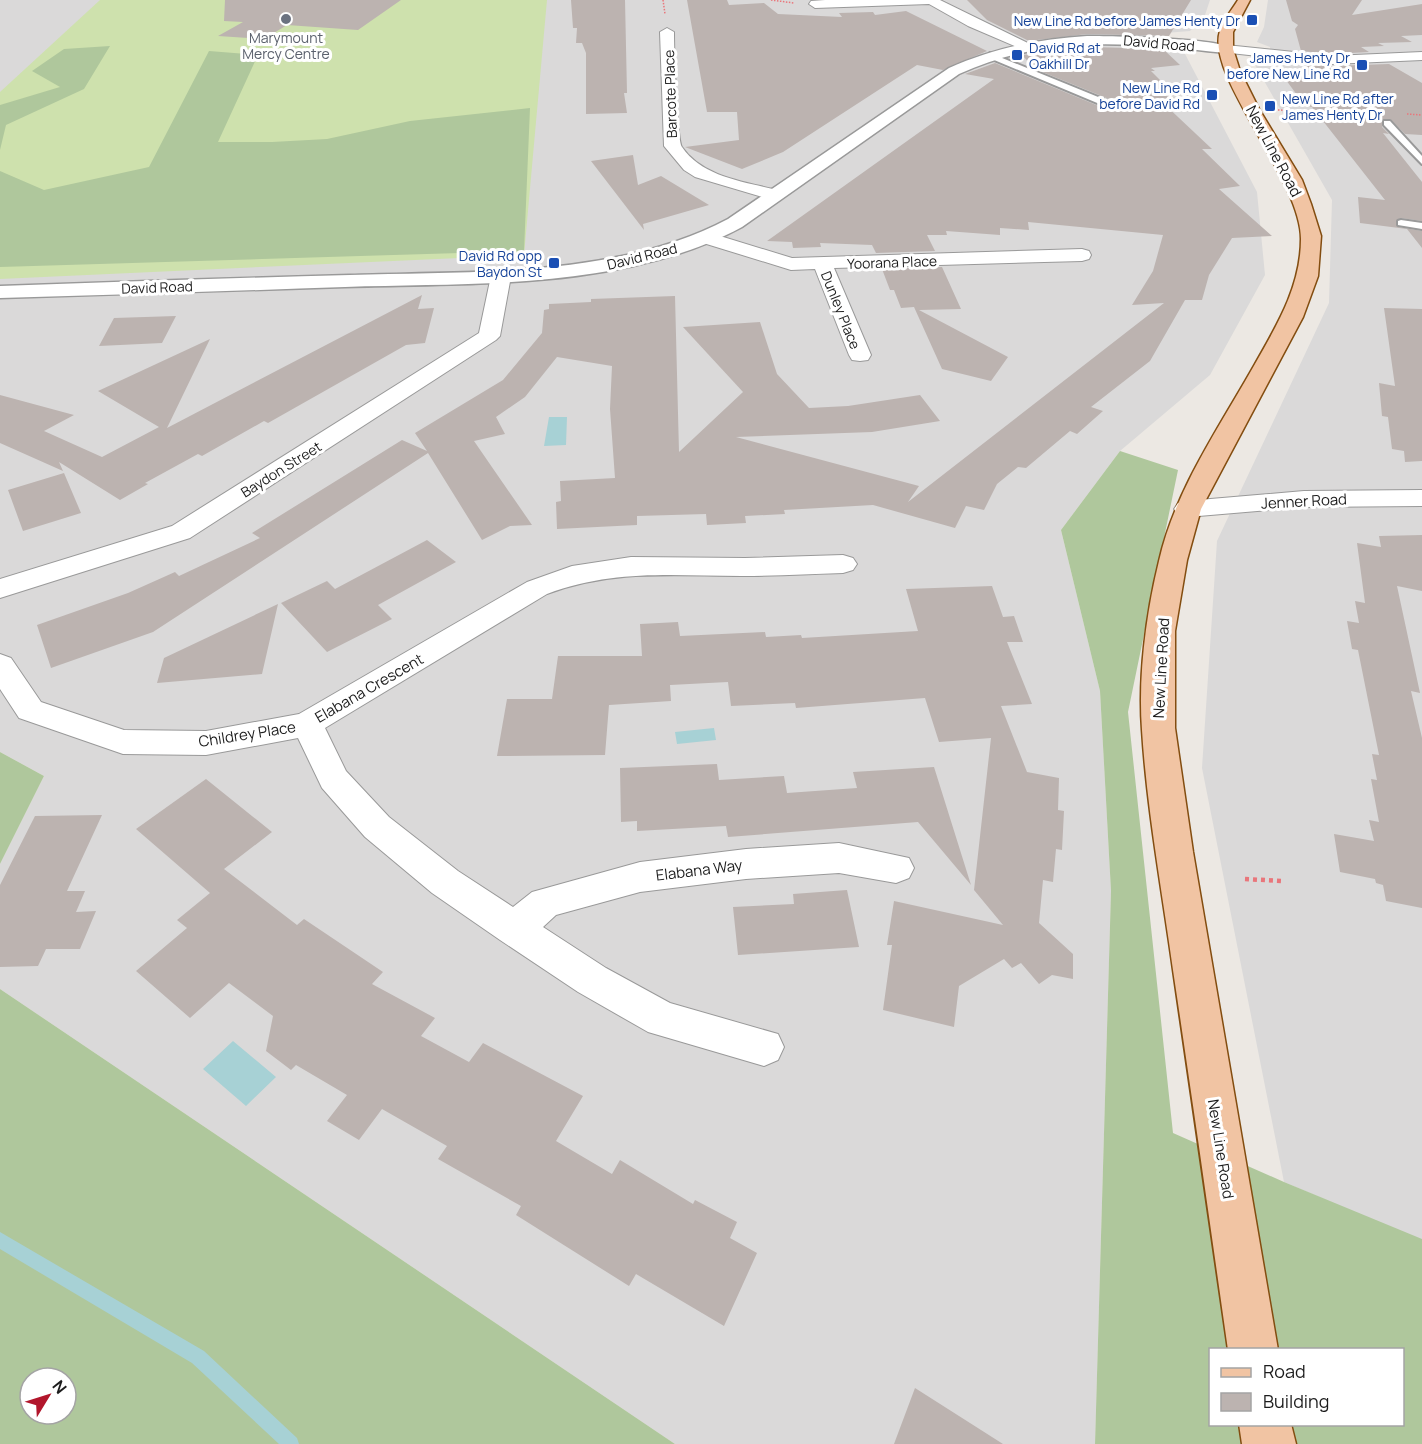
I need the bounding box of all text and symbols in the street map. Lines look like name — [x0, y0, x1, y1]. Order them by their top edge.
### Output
place label: New Line Rd before James Henty Dr — [1014, 11, 1240, 30]
marker: Marymount Mercy Centre — [279, 12, 293, 26]
marker: New Line Rd before James Henty Dr — [1245, 13, 1259, 27]
place label: Marymount Mercy Centre — [242, 28, 330, 63]
street label: David Road — [1123, 30, 1195, 56]
place label: David Rd at Oakhill Dr — [1029, 38, 1101, 73]
marker: David Rd at Oakhill Dr — [1010, 48, 1024, 62]
place label: James Henty Dr before New Line Rd — [1227, 48, 1350, 83]
street label: Barcote Place — [659, 49, 681, 139]
marker: James Henty Dr before New Line Rd — [1355, 58, 1369, 72]
place label: New Line Rd before David Rd — [1099, 78, 1200, 113]
marker: New Line Rd before David Rd — [1205, 88, 1219, 102]
place label: New Line Rd after James Henty Dr — [1282, 89, 1394, 124]
marker: New Line Rd after James Henty Dr — [1263, 99, 1277, 113]
street label: New Line Road — [1241, 102, 1307, 200]
street label: David Road — [605, 238, 679, 274]
place label: David Rd opp Baydon St — [459, 246, 542, 281]
street label: Yoorana Place — [847, 251, 937, 273]
marker: David Rd opp Baydon St — [547, 256, 561, 270]
street label: Dunley Place — [817, 268, 865, 352]
street label: David Road — [121, 276, 193, 298]
street label: Baydon Street — [237, 436, 325, 501]
street label: Jenner Road — [1261, 488, 1347, 514]
street label: New Line Road — [1148, 617, 1174, 719]
street label: Elabana Crescent — [311, 648, 427, 728]
street label: Childrey Place — [197, 716, 297, 752]
street label: Elabana Way — [655, 854, 744, 886]
street label: New Line Road — [1203, 1098, 1239, 1200]
legend — [1209, 1348, 1404, 1426]
text: Road — [1263, 1359, 1306, 1383]
north arrow — [18, 1366, 78, 1426]
text: N — [48, 1375, 72, 1398]
text: Building — [1263, 1389, 1329, 1413]

